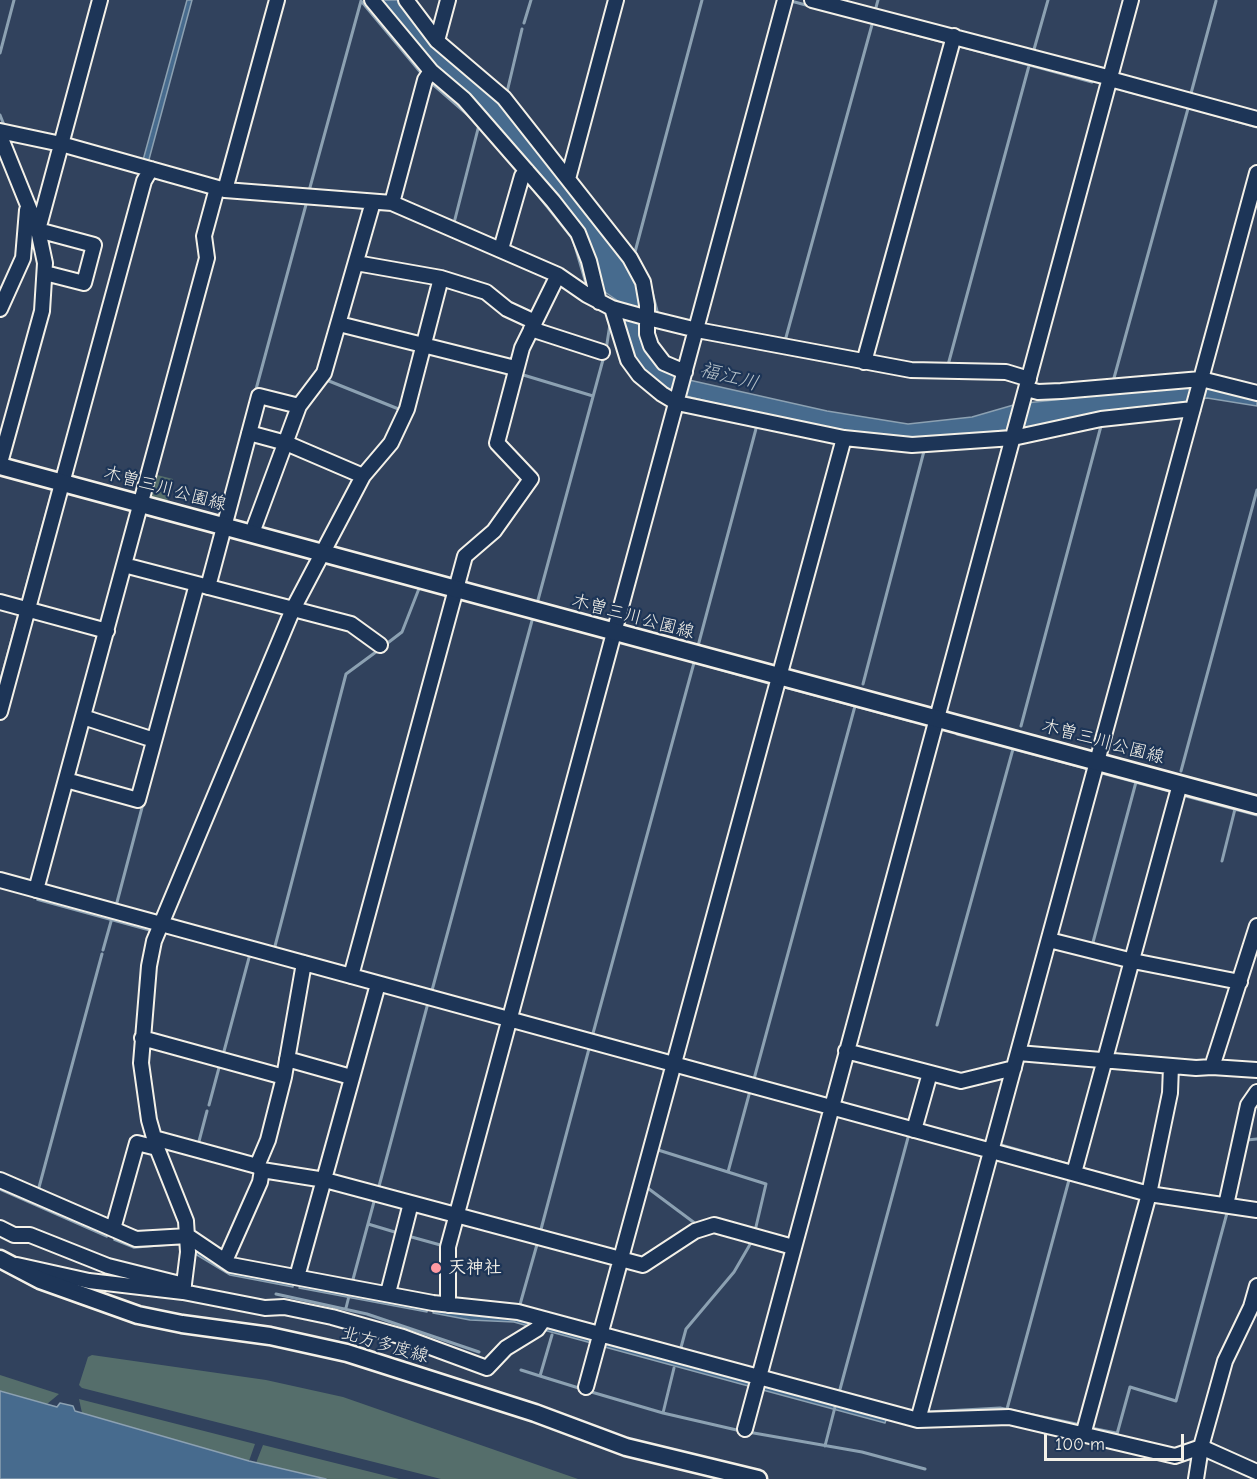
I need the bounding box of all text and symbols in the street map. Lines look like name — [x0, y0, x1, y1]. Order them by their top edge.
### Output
water label: 福江川 — [697, 358, 761, 396]
street label: 木曽三川公園線 — [101, 462, 229, 516]
street label: 木曽三川公園線 — [569, 590, 697, 644]
street label: 木曽三川公園線 — [1039, 715, 1167, 769]
place label: 天神社 — [448, 1257, 502, 1279]
marker: 天神社 — [429, 1261, 443, 1275]
street label: 北方多度線 — [339, 1322, 431, 1368]
scale bar — [1047, 1422, 1186, 1460]
text: 100 m — [1055, 1434, 1105, 1455]

